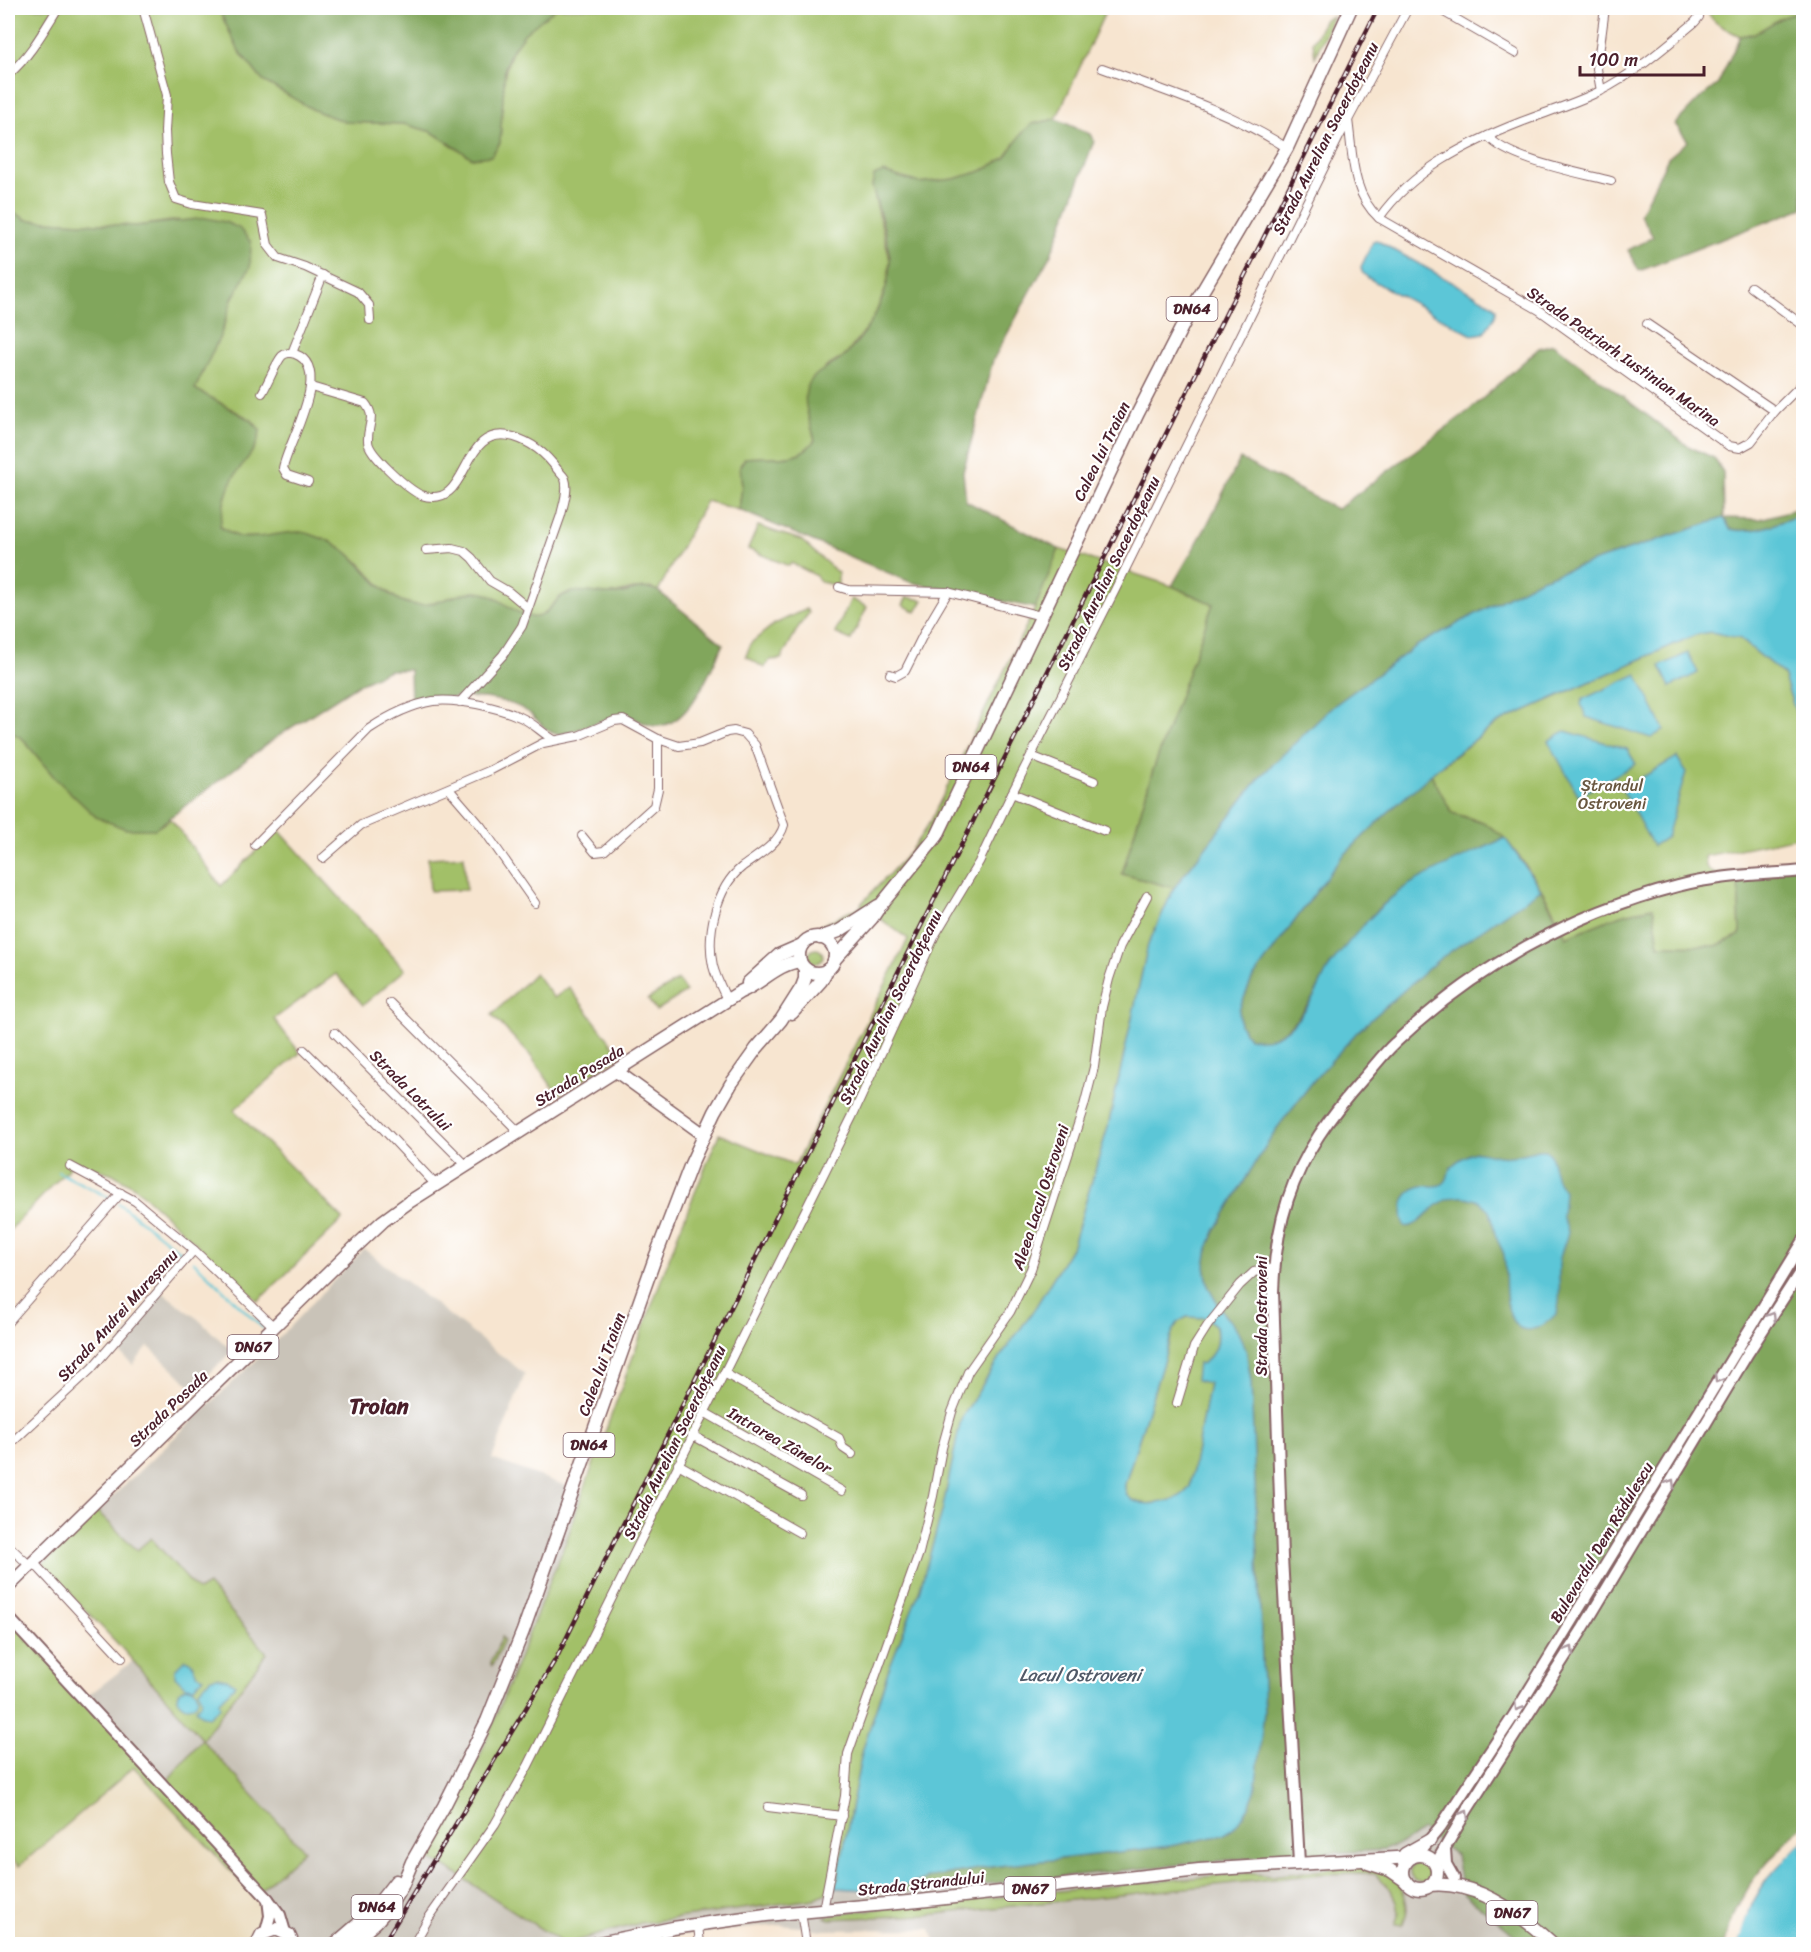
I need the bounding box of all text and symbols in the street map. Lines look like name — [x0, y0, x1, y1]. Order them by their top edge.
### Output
street label: Strada Aurelian Sacerdoțeanu — [1264, 36, 1387, 240]
scale bar — [1580, 39, 1704, 77]
text: 100 m — [1589, 44, 1638, 76]
street label: Strada Patriarh Iustinian Marina — [1521, 278, 1727, 434]
road number: DN64 — [1166, 297, 1218, 321]
street label: Calea lui Traian — [1065, 396, 1138, 506]
street label: Strada Aurelian Sacerdoțeanu — [1049, 470, 1168, 676]
road number: DN64 — [946, 755, 996, 779]
park label: Ștrandul Ostroveni — [1578, 771, 1647, 818]
street label: Strada Aurelian Sacerdoțeanu — [831, 904, 950, 1110]
street label: Strada Posada — [528, 1036, 631, 1115]
street label: Strada Lotrului — [362, 1042, 459, 1139]
street label: Aleea Lacul Ostroveni — [1003, 1120, 1078, 1275]
street label: Strada Andrei Mureșanu — [49, 1242, 186, 1389]
street label: Strada Ostroveni — [1247, 1255, 1276, 1376]
street label: Calea lui Traian — [569, 1308, 634, 1420]
one-way arrow — [1764, 1312, 1776, 1322]
road number: DN67 — [228, 1335, 278, 1359]
street label: Strada Aurelian Sacerdoțeanu — [615, 1339, 734, 1545]
street label: Strada Posada — [122, 1362, 216, 1454]
one-way arrow — [1714, 1373, 1725, 1383]
district label: Troian — [349, 1387, 409, 1426]
street label: Intrarea Zânelor — [721, 1398, 839, 1483]
road number: DN64 — [564, 1433, 614, 1457]
street label: Bulevardul Dem Rădulescu — [1542, 1456, 1661, 1629]
one-way arrow — [1663, 1479, 1675, 1489]
one-way arrow — [1562, 1646, 1574, 1656]
water label: Lacul Ostroveni — [1019, 1659, 1145, 1691]
one-way arrow — [1514, 1701, 1526, 1711]
one-way arrow — [1457, 1810, 1469, 1820]
street label: Strada Ștrandului — [856, 1862, 986, 1905]
road number: DN67 — [1004, 1877, 1056, 1901]
road number: DN64 — [352, 1895, 403, 1919]
road number: DN67 — [1486, 1901, 1538, 1925]

